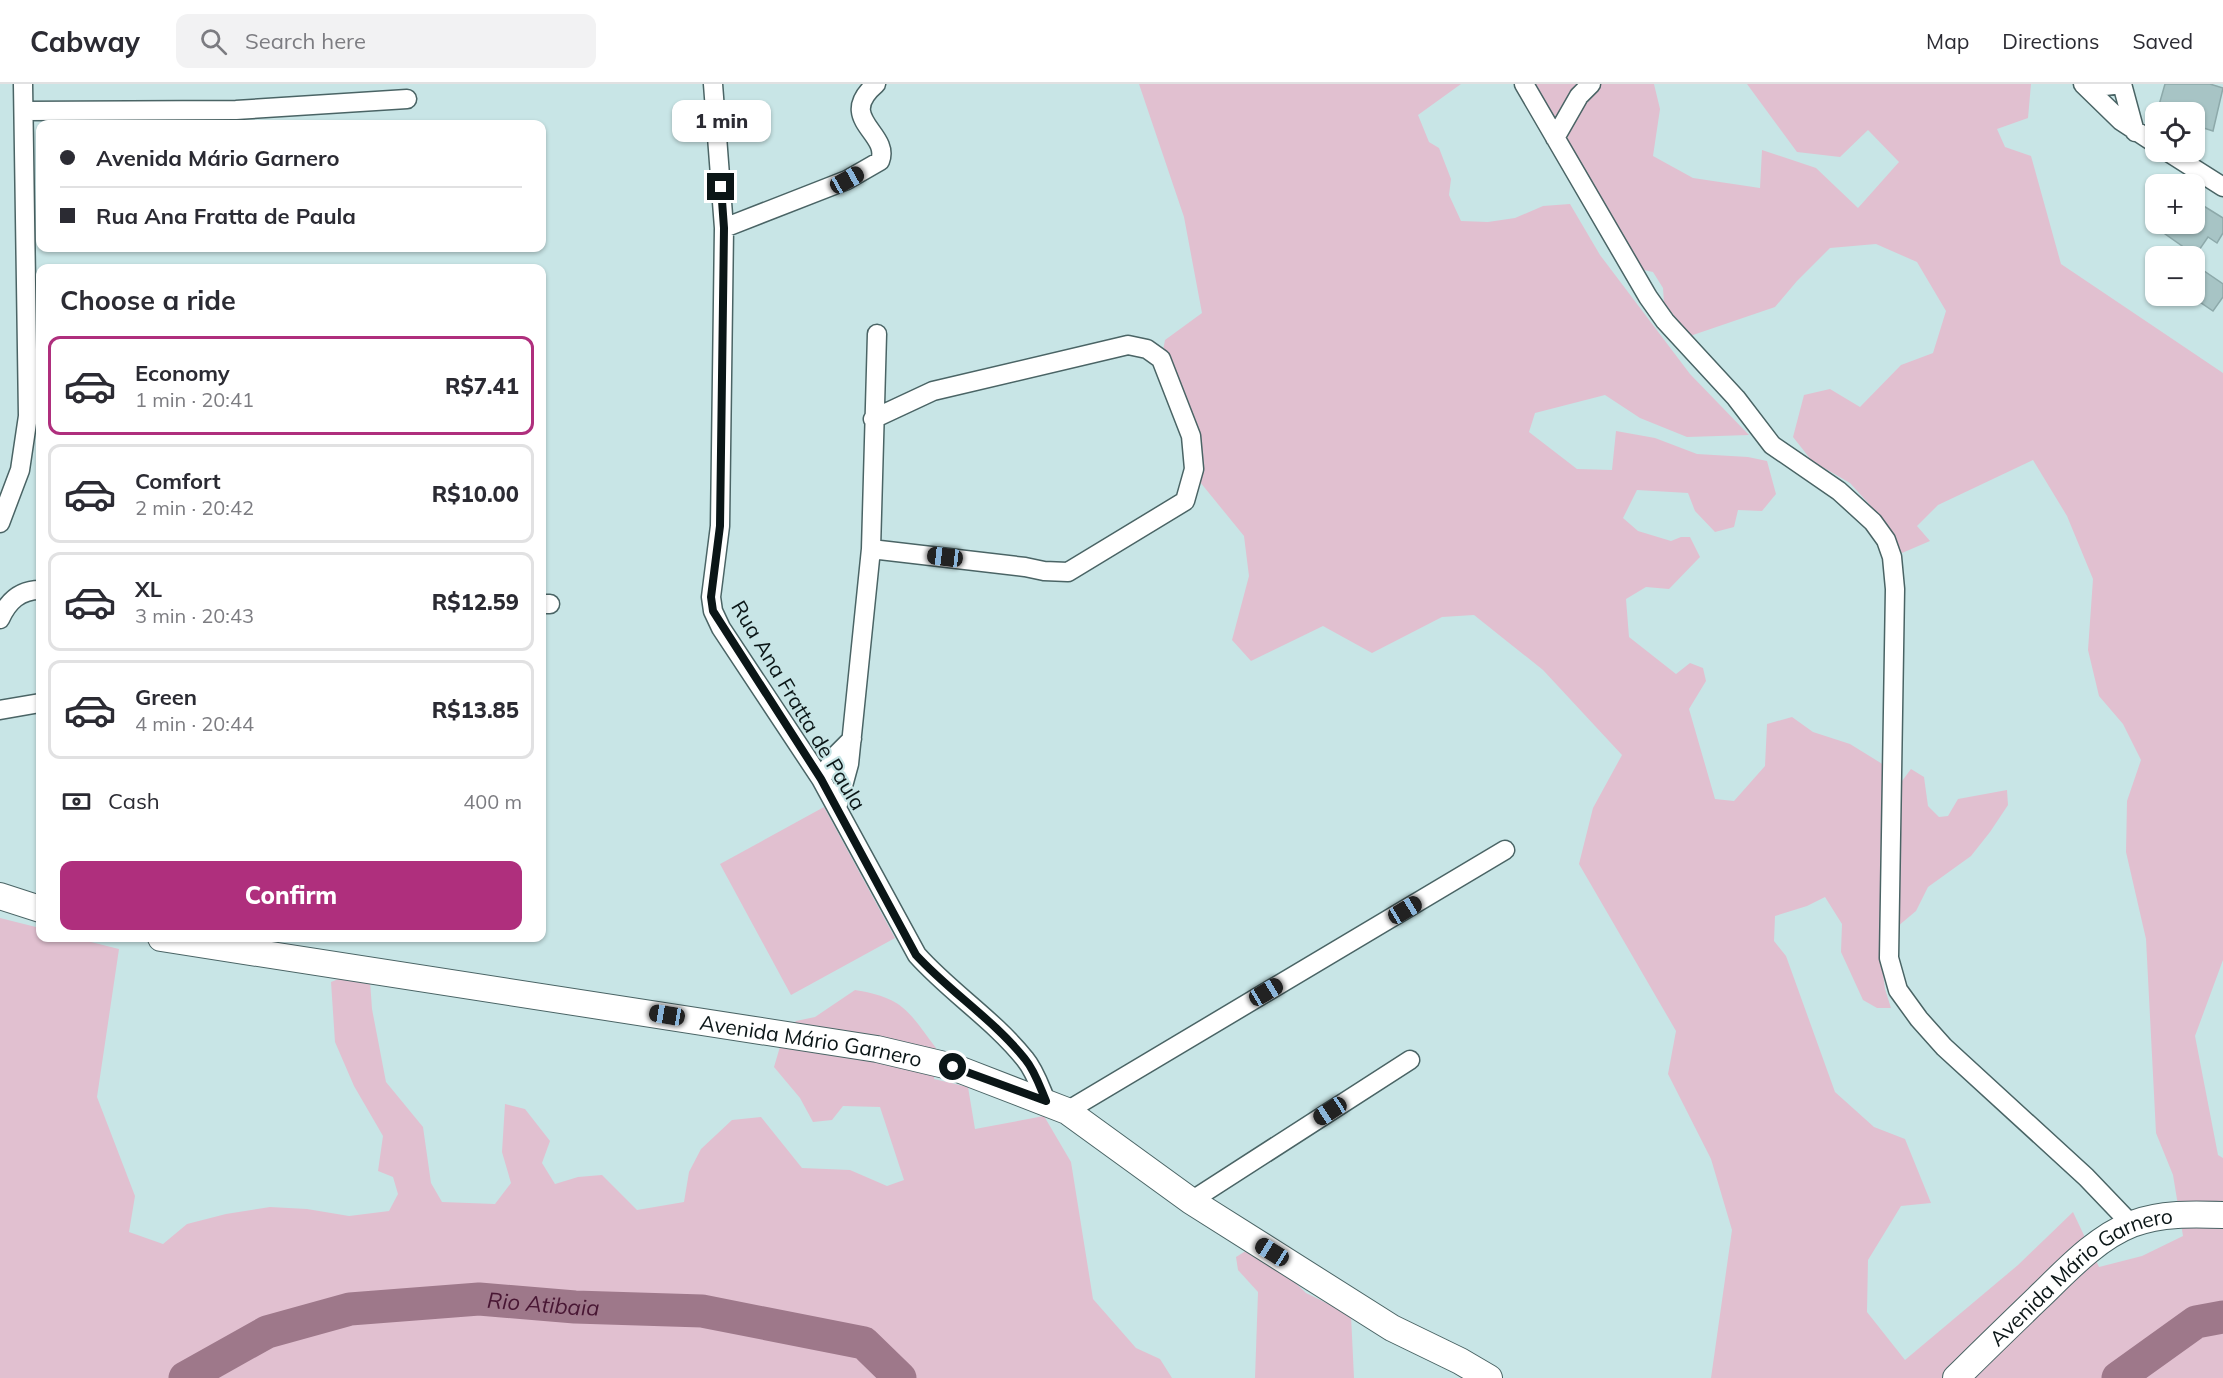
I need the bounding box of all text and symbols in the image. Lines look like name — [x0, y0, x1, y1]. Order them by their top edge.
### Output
search box — [176, 14, 596, 68]
text: Cabway — [30, 24, 140, 59]
icon: search — [197, 25, 230, 58]
text: Search here — [245, 27, 366, 55]
text: Map — [1926, 28, 1969, 54]
text: Directions — [2002, 28, 2099, 54]
text: Saved — [2132, 28, 2193, 54]
callout: 1 min — [672, 100, 771, 142]
map controls — [2145, 102, 2205, 306]
button: locate — [2145, 102, 2205, 162]
text: 1 min — [695, 108, 748, 133]
text: Avenida Mário Garnero — [96, 144, 340, 172]
car — [827, 163, 867, 197]
route end — [707, 173, 734, 200]
button: + — [2145, 174, 2205, 234]
text: Rua Ana Fratta de Paula — [96, 202, 356, 230]
button: − — [2145, 246, 2205, 306]
text: Choose a ride — [60, 283, 236, 317]
icon: car — [63, 359, 117, 413]
text: Economy — [135, 359, 230, 387]
text: R$7.41 — [445, 372, 519, 400]
text: 1 min · 20:41 — [135, 387, 254, 412]
icon: car — [63, 467, 117, 521]
text: Comfort — [135, 467, 221, 495]
text: R$10.00 — [432, 480, 519, 508]
text: 2 min · 20:42 — [135, 495, 254, 520]
car — [926, 546, 964, 568]
icon: car — [63, 575, 117, 629]
text: XL — [135, 575, 162, 603]
text: R$12.59 — [432, 588, 519, 616]
street label: Rua Ana Fratta de Paula — [726, 596, 872, 814]
text: 3 min · 20:43 — [135, 603, 254, 628]
icon: car — [63, 683, 117, 737]
text: Green — [135, 683, 197, 711]
text: R$13.85 — [432, 696, 519, 724]
text: 4 min · 20:44 — [135, 711, 254, 736]
icon: cash — [60, 785, 93, 818]
text: Cash — [108, 787, 160, 815]
text: 400 m — [463, 789, 522, 814]
button: Confirm — [60, 861, 522, 930]
car — [1385, 893, 1425, 927]
car — [1246, 975, 1286, 1009]
car — [648, 1003, 686, 1027]
street label: Avenida Mário Garnero — [698, 1009, 925, 1072]
route start — [939, 1053, 966, 1080]
car — [1310, 1094, 1350, 1128]
street label: Avenida Mário Garnero — [1984, 1202, 2174, 1351]
car — [1252, 1235, 1292, 1269]
water label: Rio Atibaia — [486, 1286, 600, 1322]

